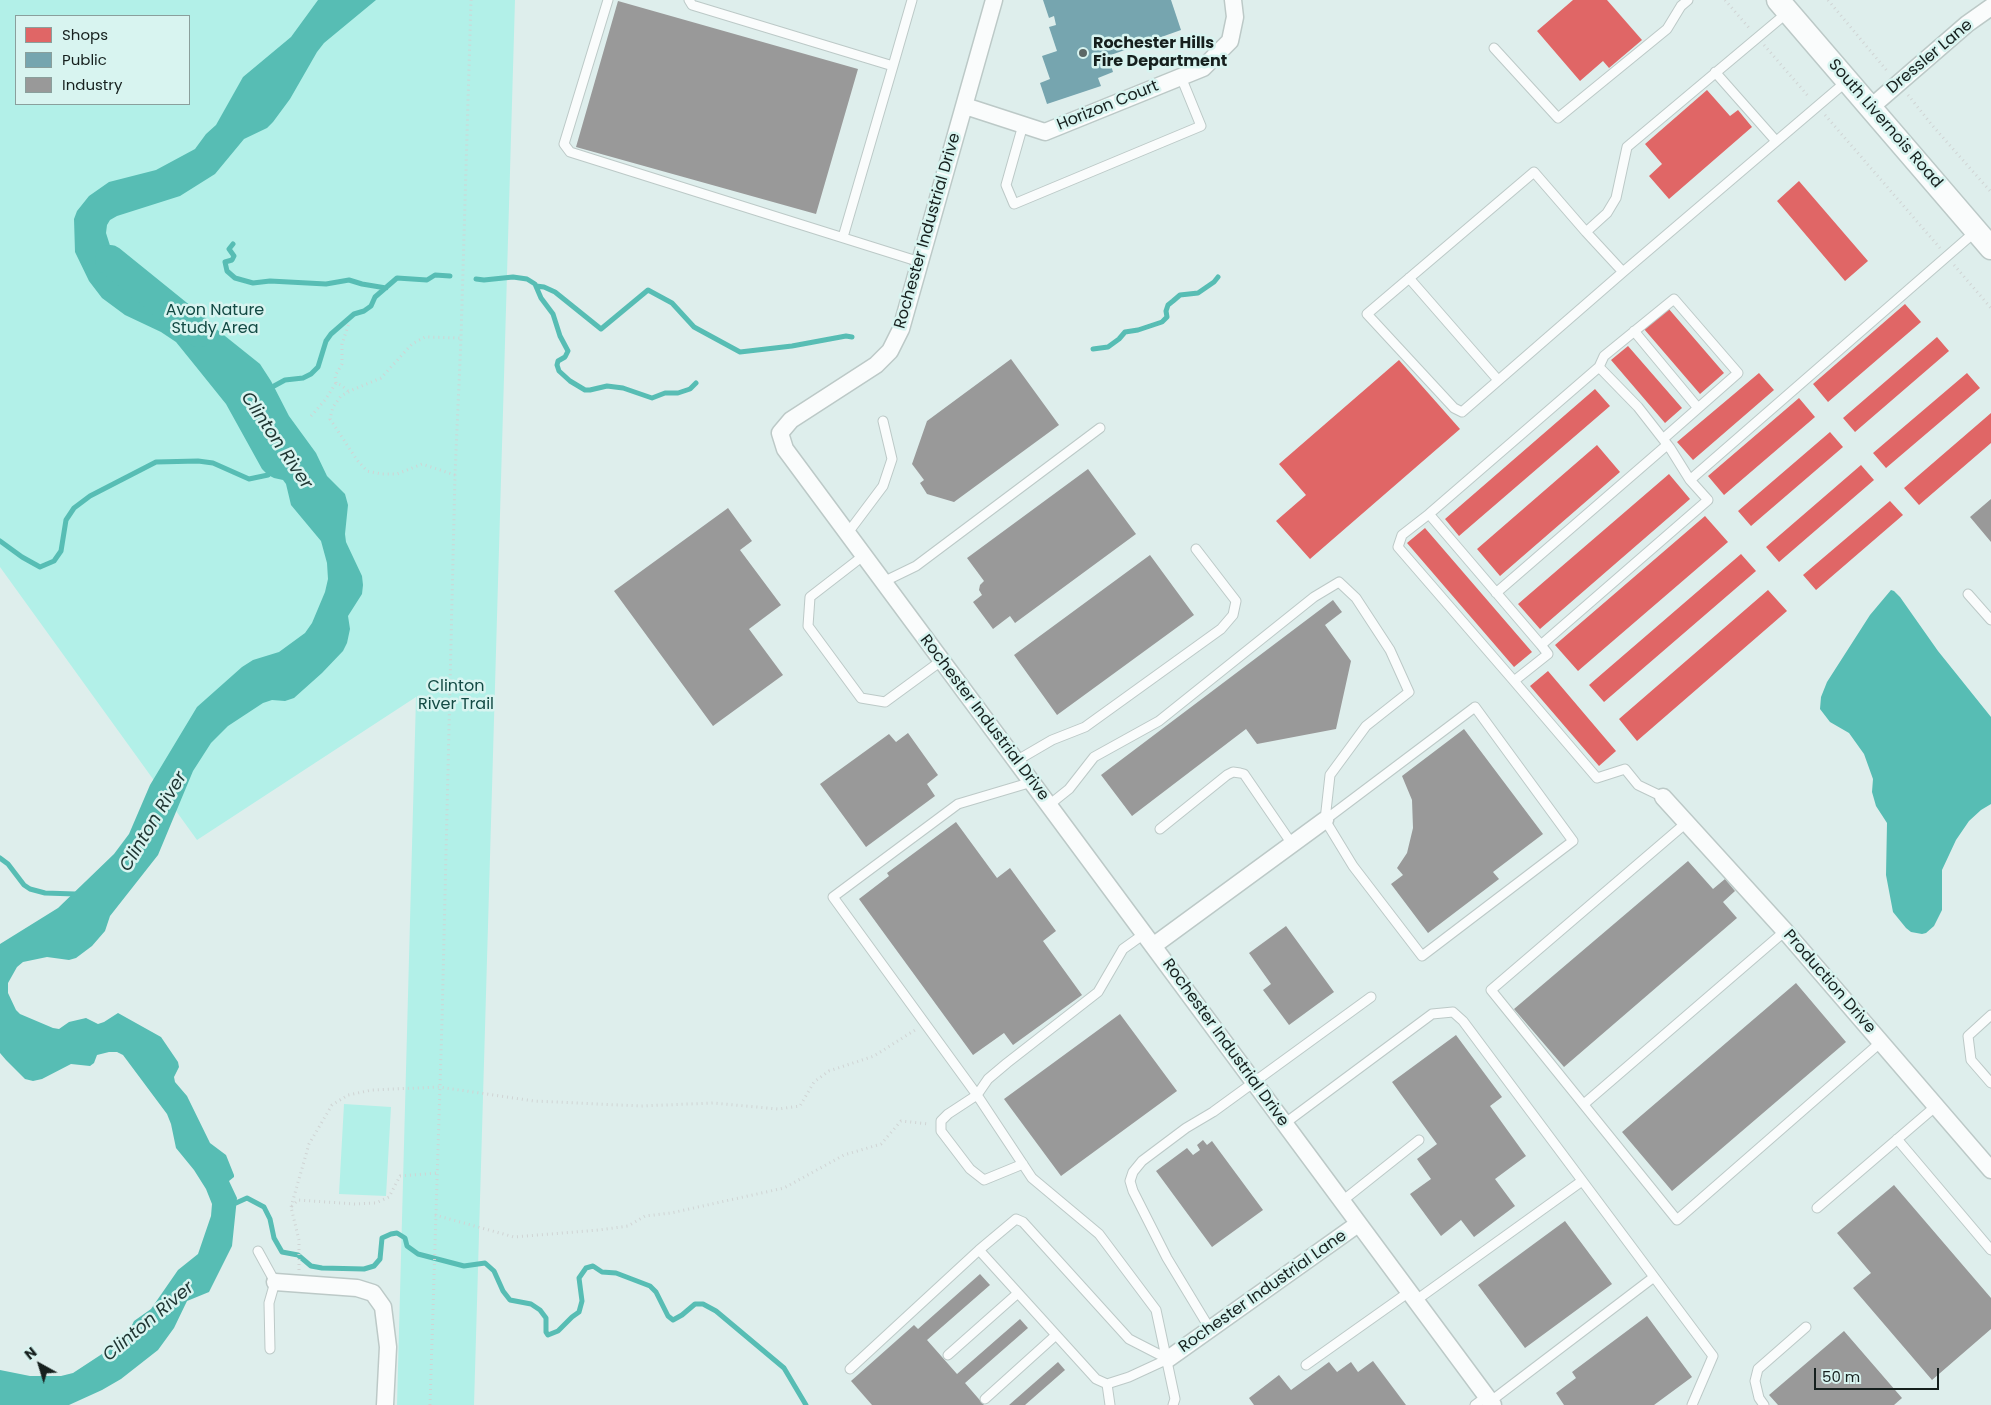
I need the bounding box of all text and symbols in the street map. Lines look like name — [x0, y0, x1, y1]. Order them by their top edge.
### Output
legend — [15, 15, 190, 105]
street label: Dressler Lane — [1883, 16, 1977, 98]
text: Shops — [62, 24, 108, 45]
place label: Rochester Hills Fire Department — [1093, 34, 1227, 72]
marker: Rochester Hills Fire Department — [1077, 47, 1089, 59]
text: Public — [62, 49, 107, 70]
street label: South Livernois Road — [1824, 56, 1946, 192]
text: Industry — [62, 74, 122, 95]
street label: Horizon Court — [1054, 77, 1162, 135]
street label: Rochester Industrial Drive — [891, 131, 965, 331]
park label: Avon Nature Study Area — [166, 301, 264, 339]
water label: Clinton River — [236, 388, 316, 494]
street label: Rochester Industrial Drive — [915, 631, 1053, 805]
park label: Clinton River Trail — [418, 677, 494, 715]
water label: Clinton River — [116, 768, 192, 876]
street label: Production Drive — [1779, 926, 1879, 1038]
street label: Rochester Industrial Drive — [1158, 955, 1292, 1131]
street label: Rochester Industrial Lane — [1175, 1227, 1351, 1357]
water label: Clinton River — [99, 1278, 199, 1366]
north arrow — [15, 1340, 65, 1390]
text: N — [20, 1342, 41, 1364]
scale bar — [1816, 1358, 1941, 1390]
text: 50 m — [1822, 1366, 1860, 1387]

